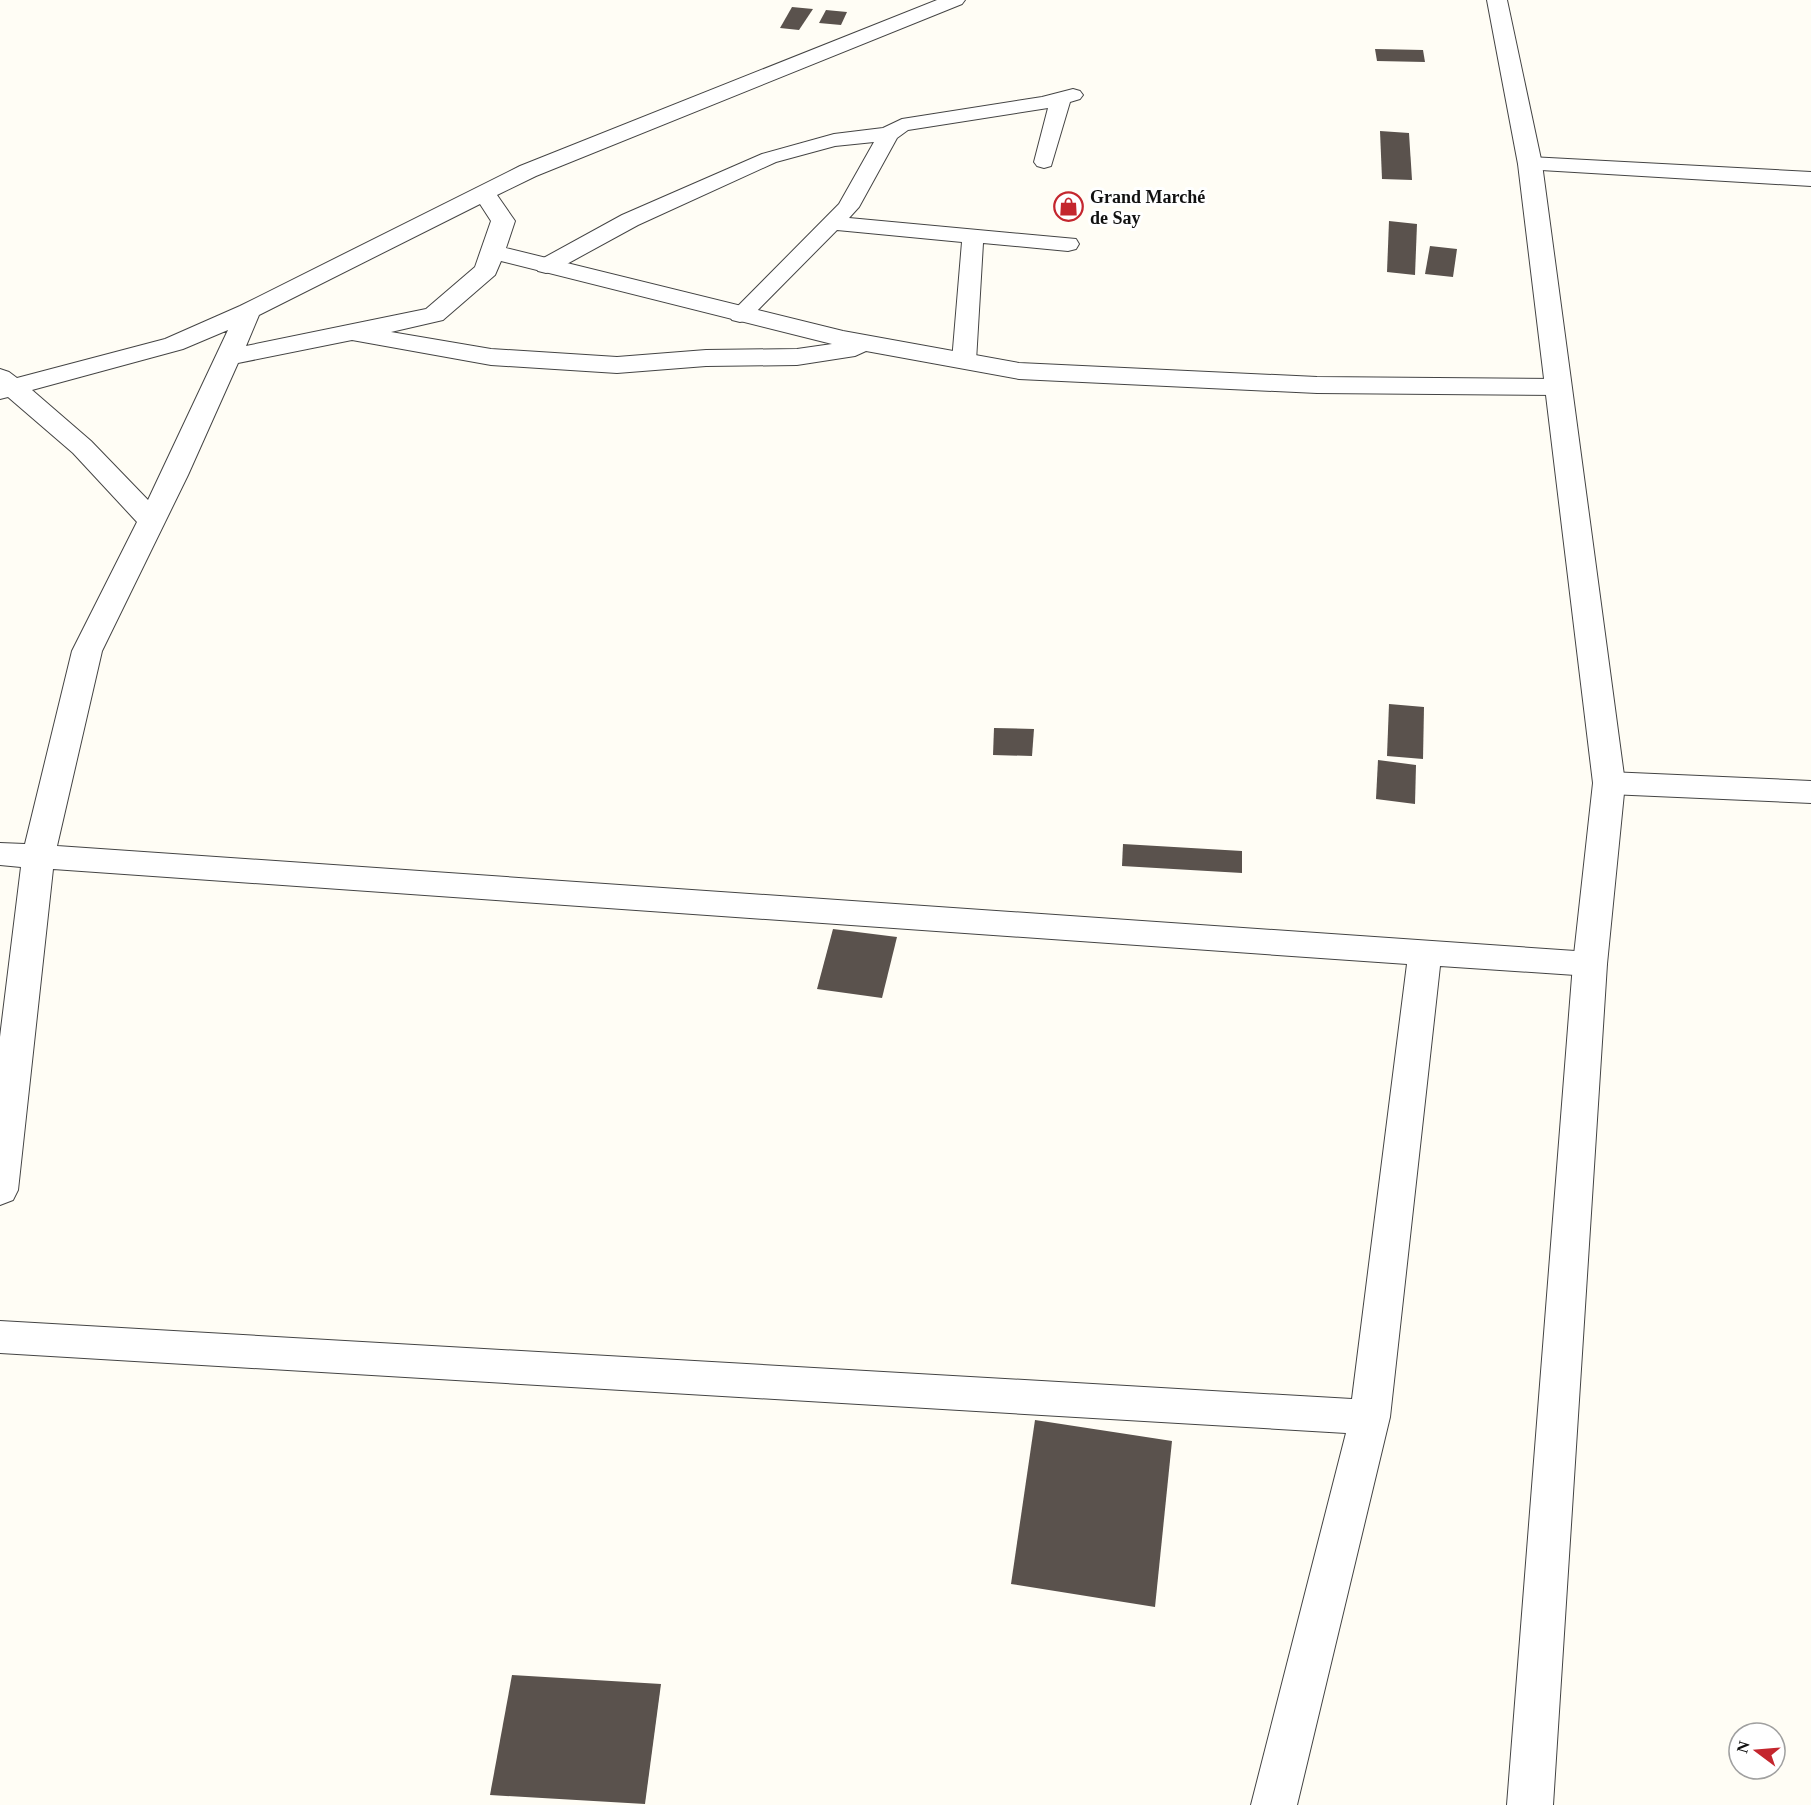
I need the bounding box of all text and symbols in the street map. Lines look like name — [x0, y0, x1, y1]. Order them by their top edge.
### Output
place label: Grand Marché de Say — [1090, 187, 1205, 228]
shop icon: Grand Marché de Say — [1053, 191, 1085, 223]
north arrow — [1727, 1721, 1787, 1781]
text: N — [1733, 1739, 1753, 1755]

